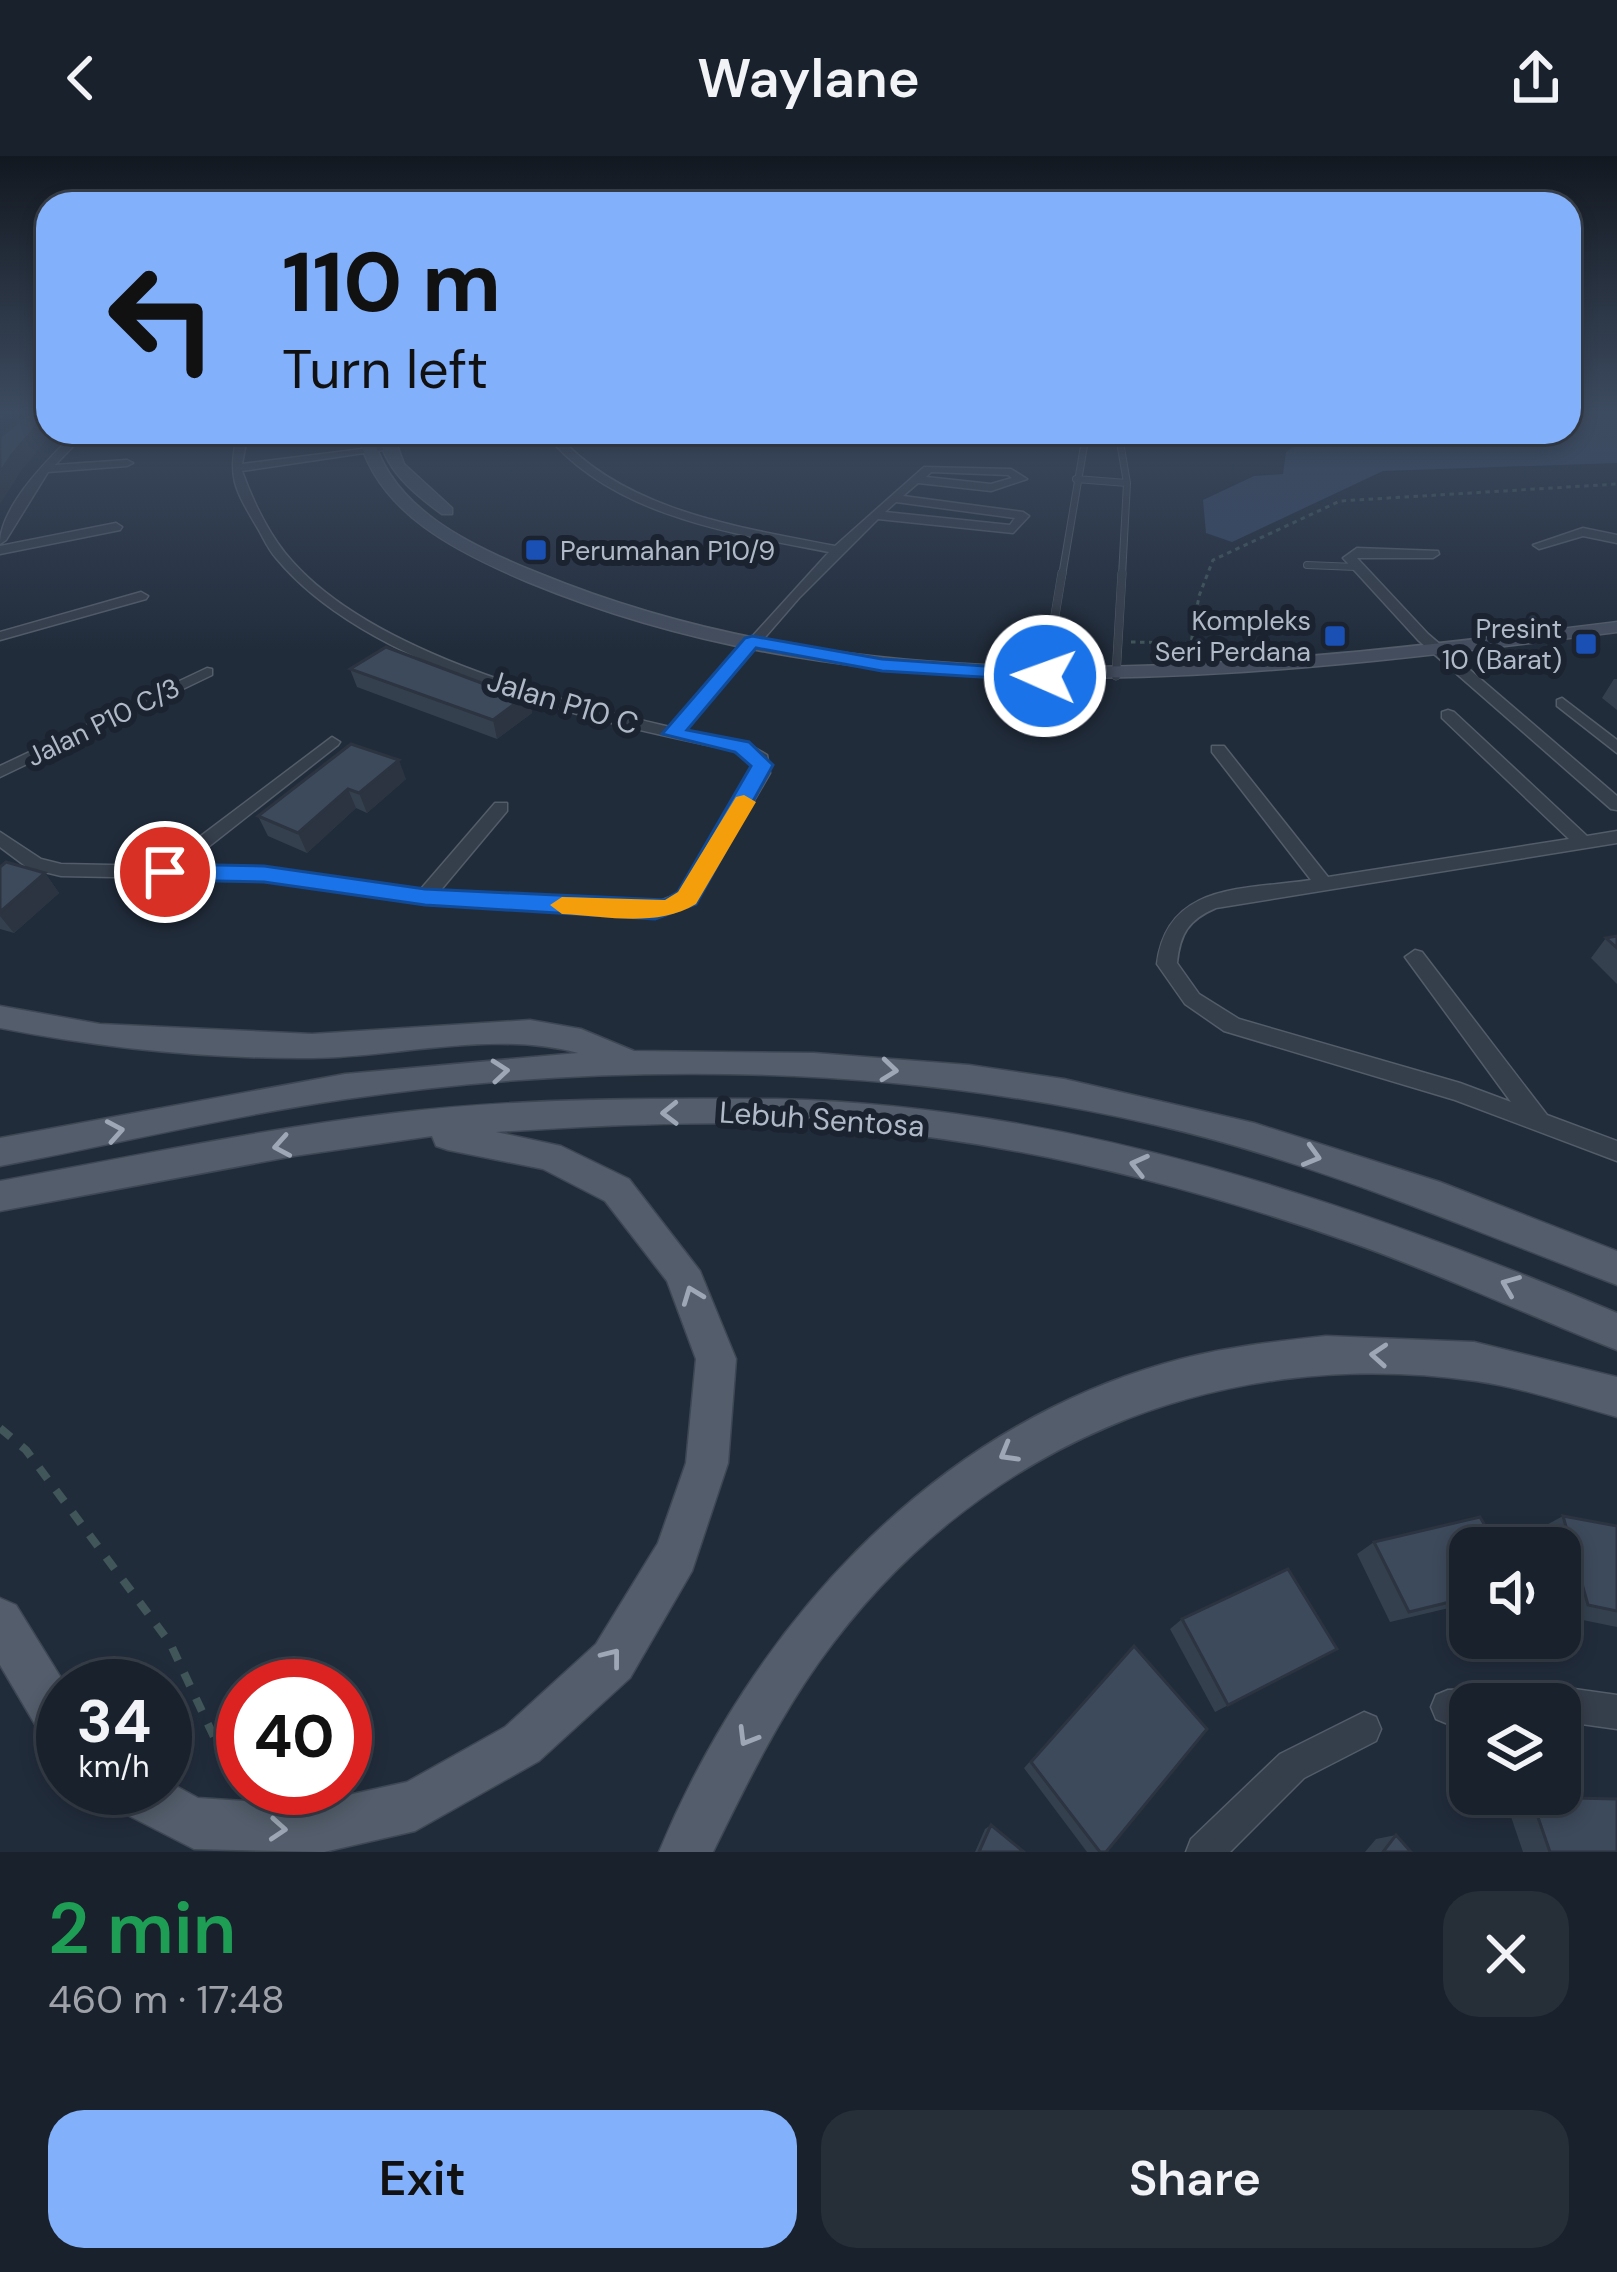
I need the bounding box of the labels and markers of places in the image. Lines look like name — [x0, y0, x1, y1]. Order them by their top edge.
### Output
place label: Perumahan P10/9 — [560, 533, 775, 568]
marker: Perumahan P10/9 — [523, 537, 549, 563]
place label: Kompleks Seri Perdana — [1155, 603, 1311, 669]
place label: Presint 10 (Barat) — [1442, 611, 1562, 677]
marker: Kompleks Seri Perdana — [1322, 623, 1348, 649]
marker: Presint 10 (Barat) — [1573, 631, 1599, 657]
pin — [114, 821, 216, 923]

